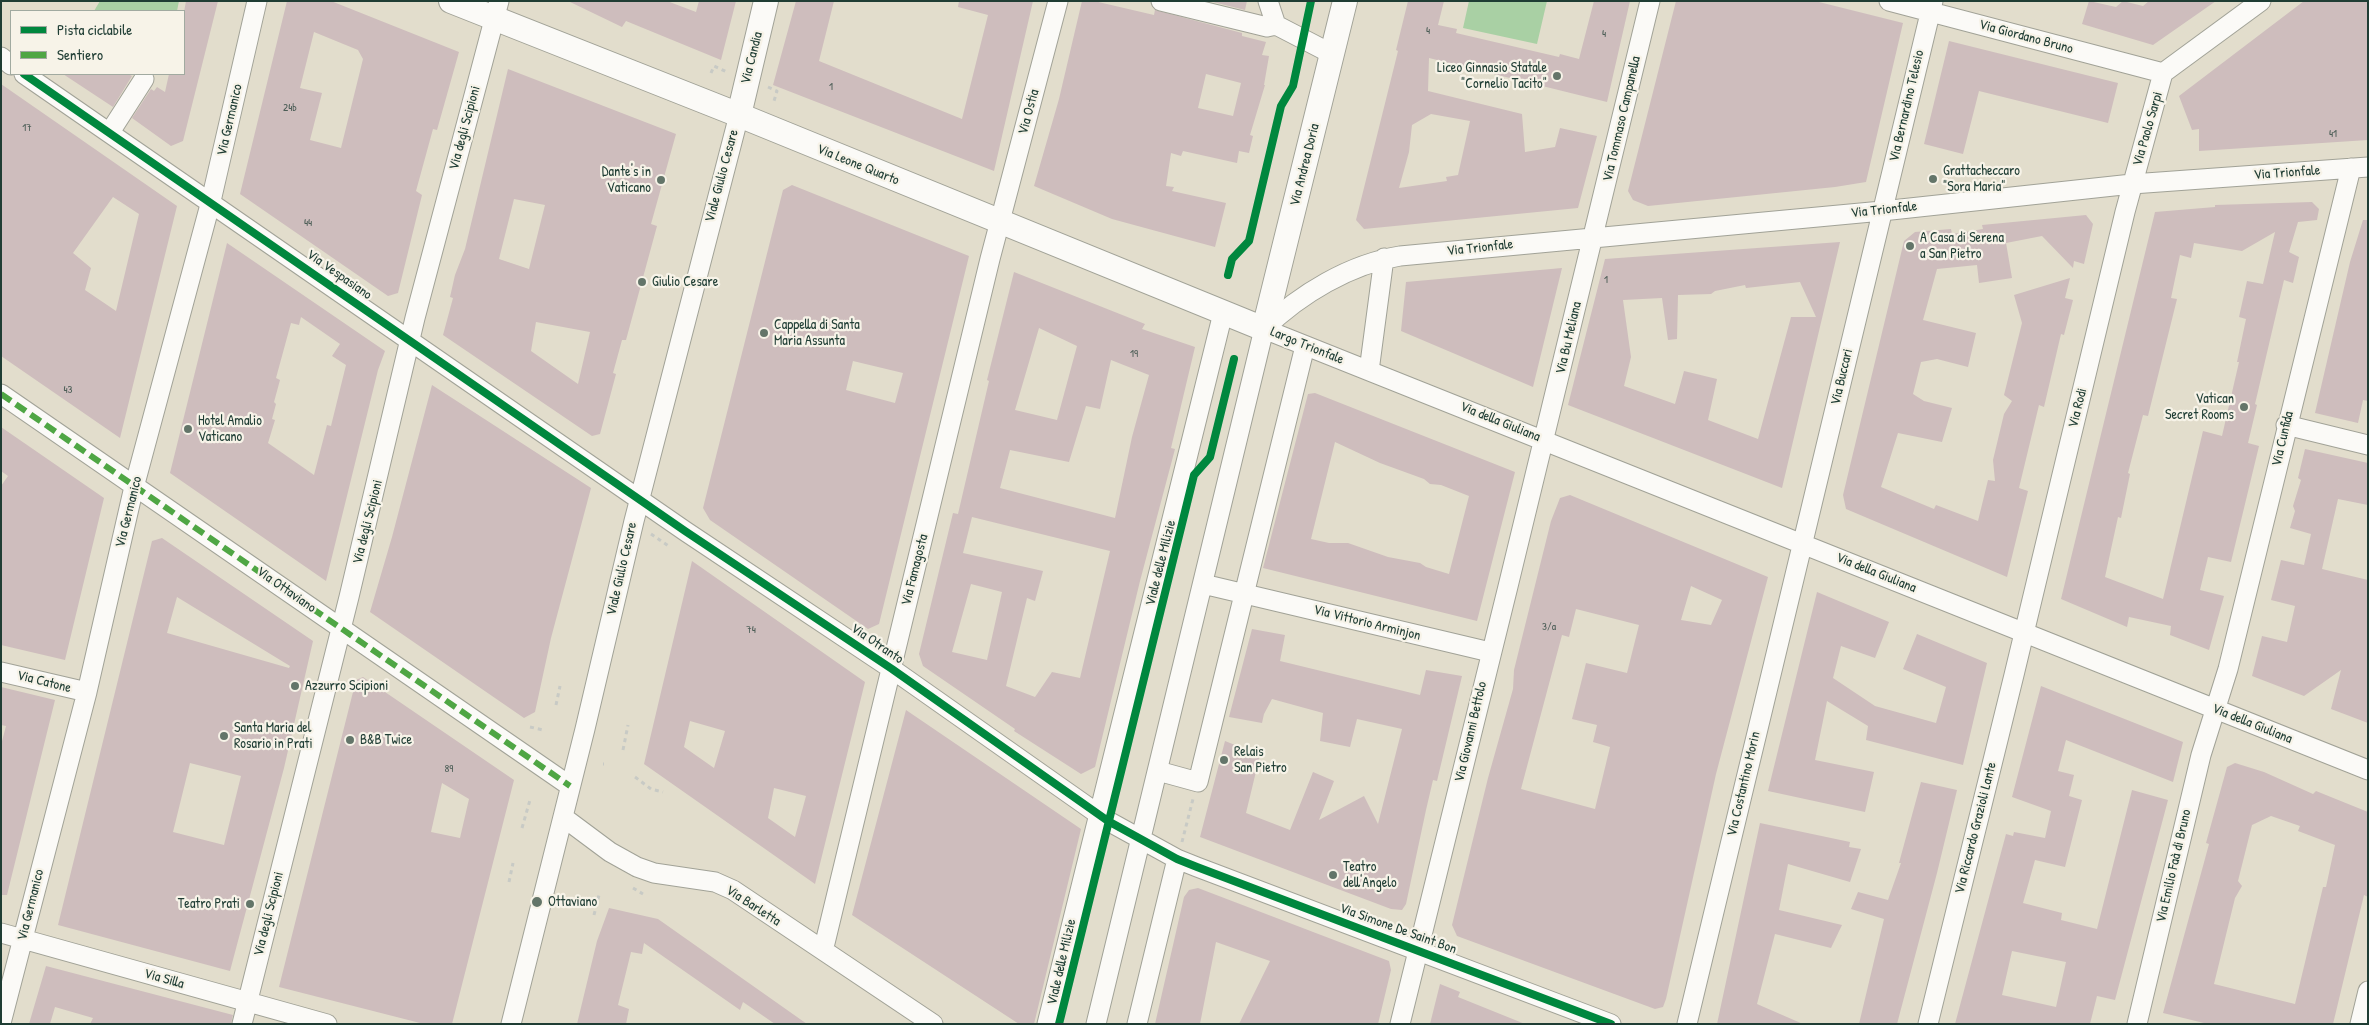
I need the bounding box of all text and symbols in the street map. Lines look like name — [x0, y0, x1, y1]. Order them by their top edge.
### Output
legend — [10, 10, 185, 75]
street label: Via Giordano Bruno — [1977, 16, 2075, 58]
text: Pista ciclabile — [57, 19, 132, 40]
house number: 4 — [1426, 24, 1430, 38]
house number: 4 — [1602, 27, 1606, 41]
street label: Via Candia — [737, 30, 767, 86]
text: Sentiero — [57, 44, 103, 65]
street label: Via Bernardino Telesio — [1886, 48, 1928, 164]
street label: Via Tommaso Campanella — [1599, 55, 1645, 183]
place label: Liceo Ginnasio Statale "Cornelio Tacito" — [1437, 60, 1547, 92]
marker: Liceo Ginnasio Statale "Cornelio Tacito" — [1551, 70, 1563, 82]
house number: 1 — [829, 80, 833, 94]
street label: Via Germanico — [214, 83, 246, 157]
street label: Via degli Scipioni — [446, 84, 484, 172]
street label: Via Ostia — [1015, 87, 1043, 137]
street label: Via Paolo Sarpi — [2129, 90, 2167, 168]
house number: 24b — [283, 101, 297, 115]
house number: 17 — [22, 121, 32, 135]
street label: Via Andrea Doria — [1287, 122, 1323, 208]
house number: 41 — [2329, 127, 2337, 141]
street label: Viale Giulio Cesare — [702, 128, 742, 224]
street label: Via Leone Quarto — [814, 141, 902, 189]
street label: Via Trionfale — [2253, 162, 2321, 184]
place label: Grattacheccaro "Sora Maria" — [1943, 163, 2020, 196]
place label: Dante's in Vaticano — [602, 164, 651, 196]
marker: Grattacheccaro "Sora Maria" — [1927, 173, 1939, 185]
marker: Dante's in Vaticano — [655, 174, 667, 186]
street label: Via Trionfale — [1850, 198, 1918, 222]
house number: 44 — [304, 216, 312, 230]
place label: A Casa di Serena a San Pietro — [1920, 230, 2004, 262]
street label: Via Trionfale — [1446, 236, 1514, 260]
marker: A Casa di Serena a San Pietro — [1904, 240, 1916, 252]
street label: Via Vespasiano — [303, 246, 375, 304]
house number: 1 — [1604, 273, 1608, 287]
place label: Giulio Cesare — [652, 274, 718, 290]
marker: Giulio Cesare — [636, 276, 648, 288]
street label: Via Bu Meliana — [1553, 300, 1585, 376]
place label: Cappella di Santa Maria Assunta — [774, 317, 860, 350]
street label: Largo Trionfale — [1268, 324, 1346, 368]
marker: Cappella di Santa Maria Assunta — [758, 327, 770, 339]
house number: 19 — [1130, 347, 1138, 361]
street label: Via Buccari — [1827, 347, 1857, 407]
house number: 43 — [63, 383, 73, 397]
street label: Via Rodi — [2065, 386, 2091, 430]
place label: Vatican Secret Rooms — [2165, 391, 2234, 424]
street label: Via della Giuliana — [1457, 398, 1543, 446]
marker: Vatican Secret Rooms — [2238, 401, 2250, 413]
street label: Via Cunfida — [2269, 410, 2297, 468]
place label: Hotel Amalio Vaticano — [198, 413, 262, 446]
marker: Hotel Amalio Vaticano — [182, 423, 194, 435]
street label: Via Germanico — [112, 475, 146, 549]
street label: Via degli Scipioni — [349, 478, 387, 566]
street label: Viale delle Milizie — [1142, 518, 1180, 608]
street label: Viale Giulio Cesare — [603, 521, 641, 617]
street label: Via Famagosta — [898, 533, 932, 607]
street label: Via della Giuliana — [1833, 549, 1919, 597]
street label: Via Ottaviano — [253, 563, 319, 617]
street label: Via Vittorio Arminjon — [1312, 602, 1422, 644]
street label: Via Otranto — [847, 620, 907, 668]
house number: 3/a — [1542, 620, 1556, 634]
house number: 74 — [746, 623, 756, 637]
street label: Via Catone — [15, 667, 73, 697]
place label: Azzurro Scipioni — [305, 678, 388, 694]
marker: Azzurro Scipioni — [289, 680, 301, 692]
street label: Via Giovanni Bettolo — [1451, 680, 1491, 784]
street label: Via della Giuliana — [2209, 700, 2295, 748]
place label: Santa Maria del Rosario in Prati — [234, 720, 313, 752]
marker: Santa Maria del Rosario in Prati — [218, 730, 230, 742]
street label: Via Costantino Morin — [1724, 730, 1764, 838]
place label: B&B Twice — [360, 732, 412, 748]
marker: B&B Twice — [344, 734, 356, 746]
place label: Relais San Pietro — [1234, 744, 1287, 776]
marker: Relais San Pietro — [1218, 754, 1230, 766]
street label: Via Riccardo Grazioli Lante — [1952, 760, 2000, 896]
house number: 89 — [445, 762, 453, 776]
street label: Via Emilio Faà di Bruno — [2153, 808, 2195, 924]
place label: Teatro dell'Angelo — [1343, 859, 1397, 892]
street label: Via Germanico — [14, 868, 48, 942]
marker: Teatro dell'Angelo — [1327, 869, 1339, 881]
street label: Via degli Scipioni — [250, 870, 288, 958]
street label: Via Barletta — [722, 882, 784, 930]
place label: Ottaviano — [548, 894, 597, 910]
marker: Ottaviano — [530, 895, 544, 909]
place label: Teatro Prati — [178, 896, 240, 912]
marker: Teatro Prati — [244, 898, 256, 910]
street label: Via Simone De Saint Bon — [1337, 900, 1459, 958]
street label: Viale delle Milizie — [1044, 917, 1080, 1007]
street label: Via Silla — [142, 965, 186, 993]

